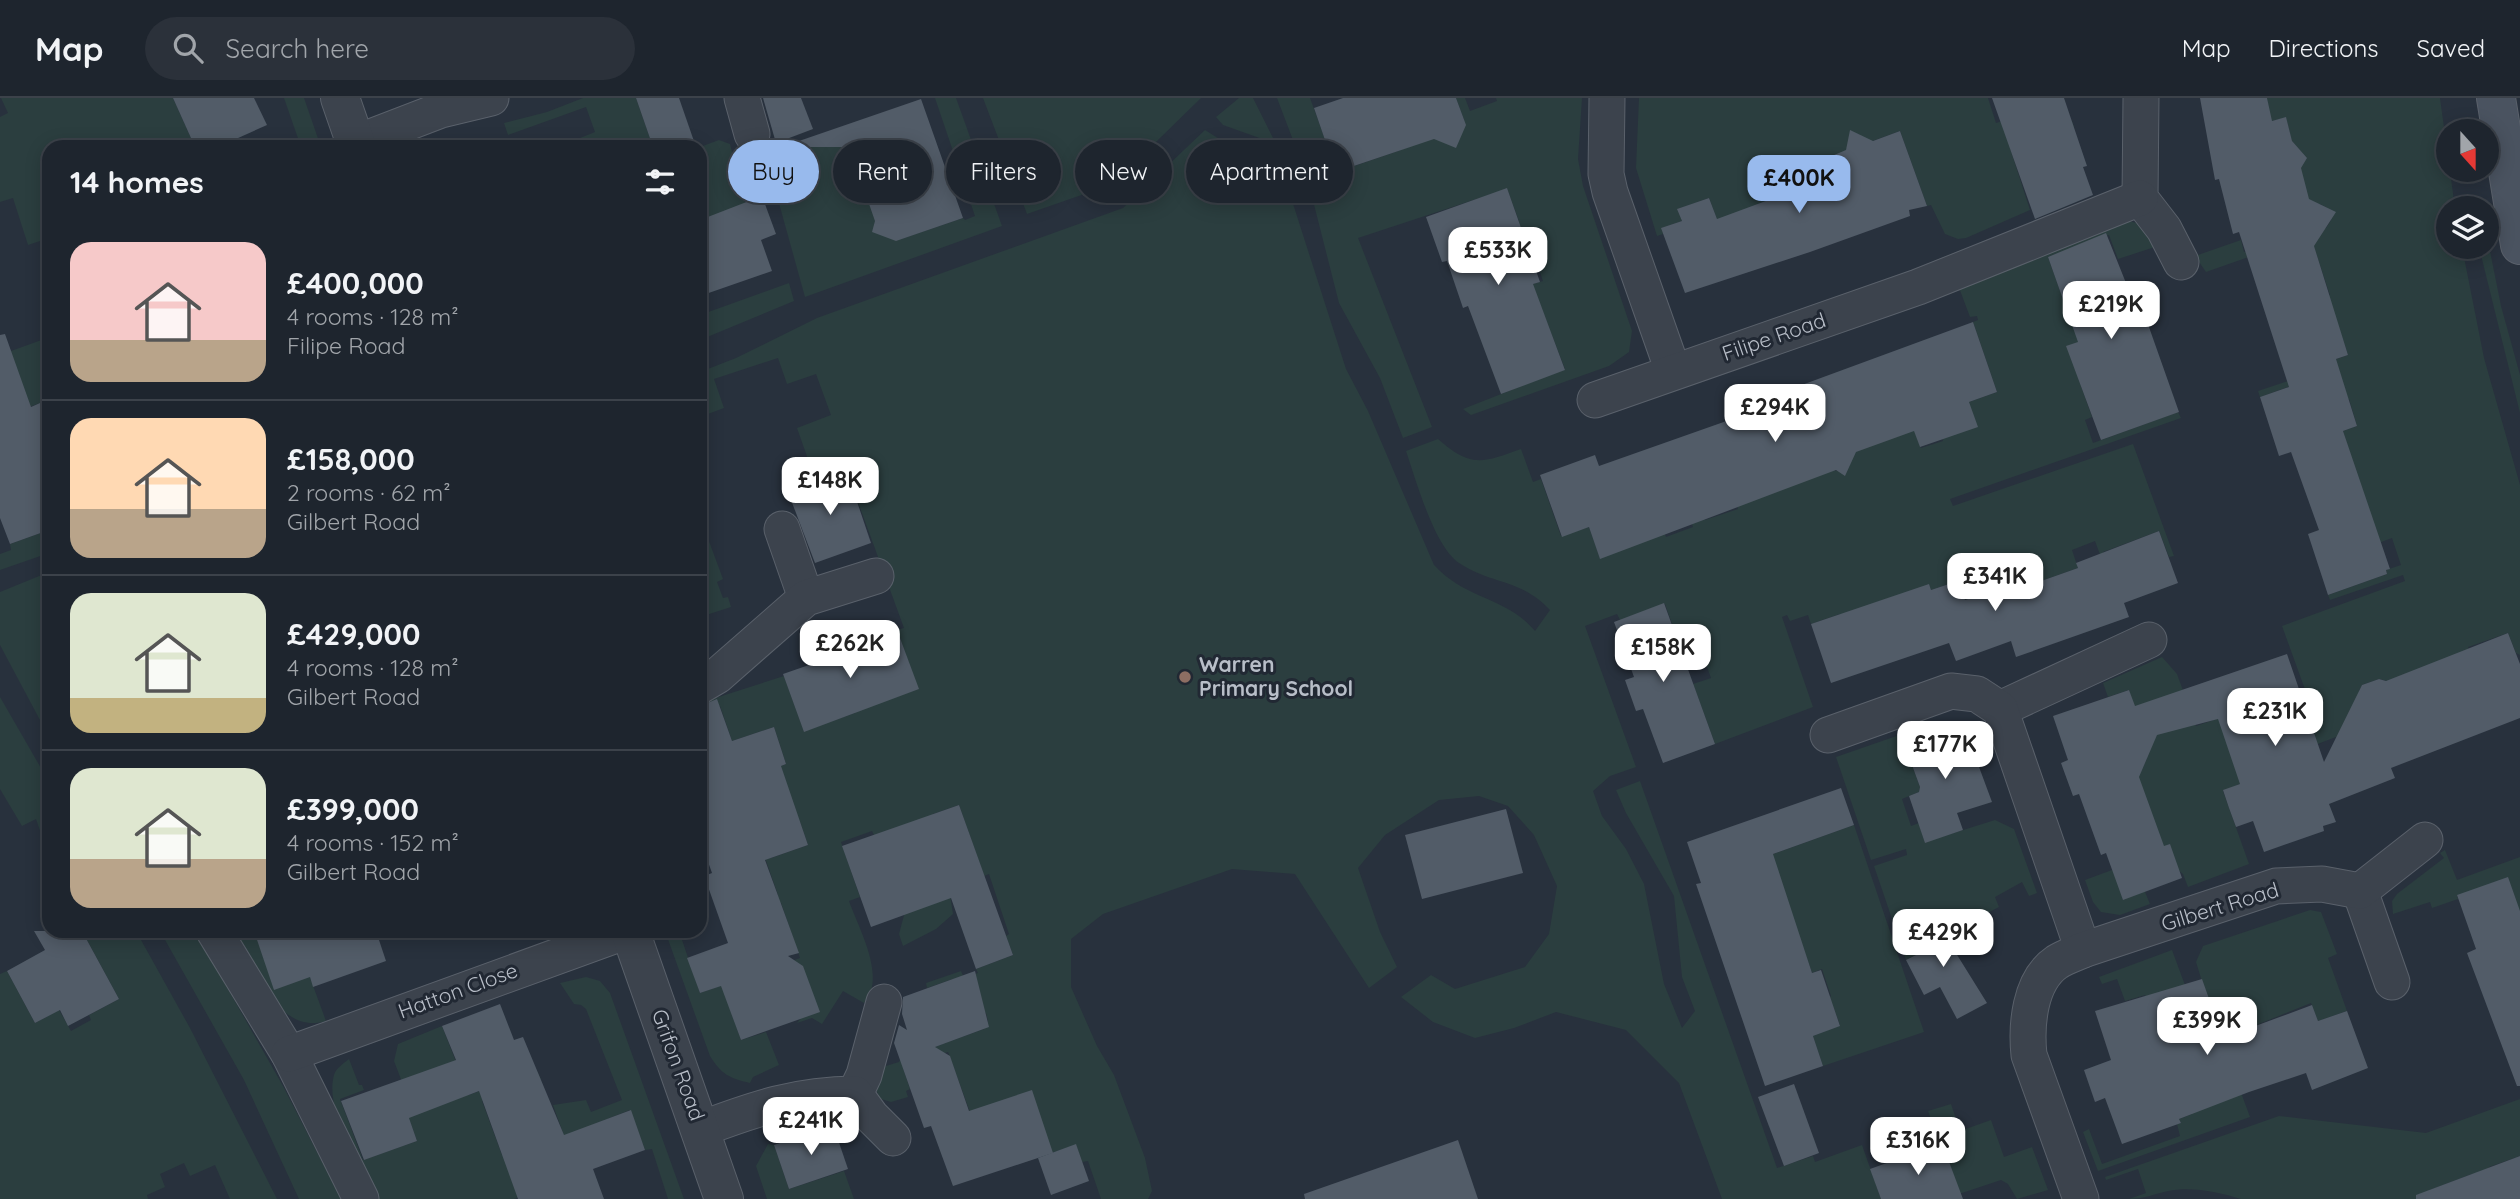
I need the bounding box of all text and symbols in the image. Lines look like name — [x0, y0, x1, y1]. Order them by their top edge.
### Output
search box — [145, 17, 635, 80]
text: Map — [35, 28, 103, 69]
icon: search — [169, 29, 207, 67]
text: Search here — [225, 32, 369, 65]
text: Map — [2182, 33, 2231, 63]
text: Directions — [2269, 33, 2379, 63]
text: Saved — [2417, 33, 2485, 63]
north arrow — [2436, 119, 2499, 182]
map controls — [2436, 119, 2499, 259]
chip: Buy — [728, 140, 819, 203]
chip: Rent — [833, 140, 932, 203]
chip: Filters — [946, 140, 1061, 203]
chip: New — [1075, 140, 1172, 203]
chip: Apartment — [1186, 140, 1353, 203]
pin: £400K — [1750, 156, 1848, 215]
text: 14 homes — [70, 163, 204, 201]
icon: filters — [641, 163, 679, 201]
text: £400K — [1763, 163, 1835, 192]
button: layers — [2436, 196, 2499, 259]
pin: £533K — [1449, 228, 1547, 287]
text: £533K — [1464, 235, 1532, 264]
text: £400,000 — [287, 264, 424, 302]
icon: home — [126, 270, 210, 354]
pin: £219K — [2062, 282, 2160, 341]
text: £219K — [2079, 289, 2143, 318]
text: 4 rooms · 128 m² — [287, 302, 459, 331]
street label: Filipe Road — [1718, 306, 1829, 366]
text: Filipe Road — [287, 331, 405, 360]
pin: £294K — [1726, 384, 1824, 444]
text: £294K — [1740, 392, 1810, 421]
text: £158,000 — [287, 440, 415, 478]
icon: home — [126, 446, 210, 530]
pin: £148K — [781, 458, 879, 517]
text: £148K — [798, 465, 862, 494]
text: 2 rooms · 62 m² — [287, 478, 451, 507]
text: Gilbert Road — [287, 507, 420, 536]
pin: £341K — [1946, 554, 2044, 613]
text: £341K — [1963, 561, 2027, 590]
text: £429,000 — [287, 615, 420, 653]
pin: £262K — [801, 620, 899, 680]
icon: home — [126, 621, 210, 705]
pin: £158K — [1614, 624, 1712, 684]
text: £262K — [816, 628, 884, 657]
text: £158K — [1631, 632, 1695, 661]
place label: Warren Primary School — [1199, 651, 1353, 701]
text: 4 rooms · 128 m² — [287, 653, 459, 682]
marker: Warren Primary School — [1177, 669, 1193, 685]
text: Gilbert Road — [287, 682, 420, 711]
pin: £231K — [2226, 688, 2324, 748]
text: £231K — [2243, 696, 2307, 725]
pin: £177K — [1896, 722, 1994, 781]
text: £177K — [1913, 729, 1977, 758]
text: £399,000 — [287, 790, 419, 828]
icon: home — [126, 796, 210, 880]
text: 4 rooms · 152 m² — [287, 828, 459, 857]
text: Gilbert Road — [287, 857, 420, 886]
street label: Gilbert Road — [2158, 876, 2282, 936]
pin: £429K — [1894, 910, 1992, 969]
text: £429K — [1908, 917, 1978, 946]
street label: Hatton Close — [394, 956, 521, 1024]
pin: £399K — [2158, 998, 2256, 1057]
street label: Grifon Road — [647, 1005, 711, 1124]
text: £399K — [2173, 1005, 2241, 1034]
pin: £241K — [762, 1098, 860, 1157]
text: £241K — [779, 1105, 843, 1134]
pin: £316K — [1869, 1118, 1967, 1177]
text: £316K — [1886, 1125, 1950, 1154]

